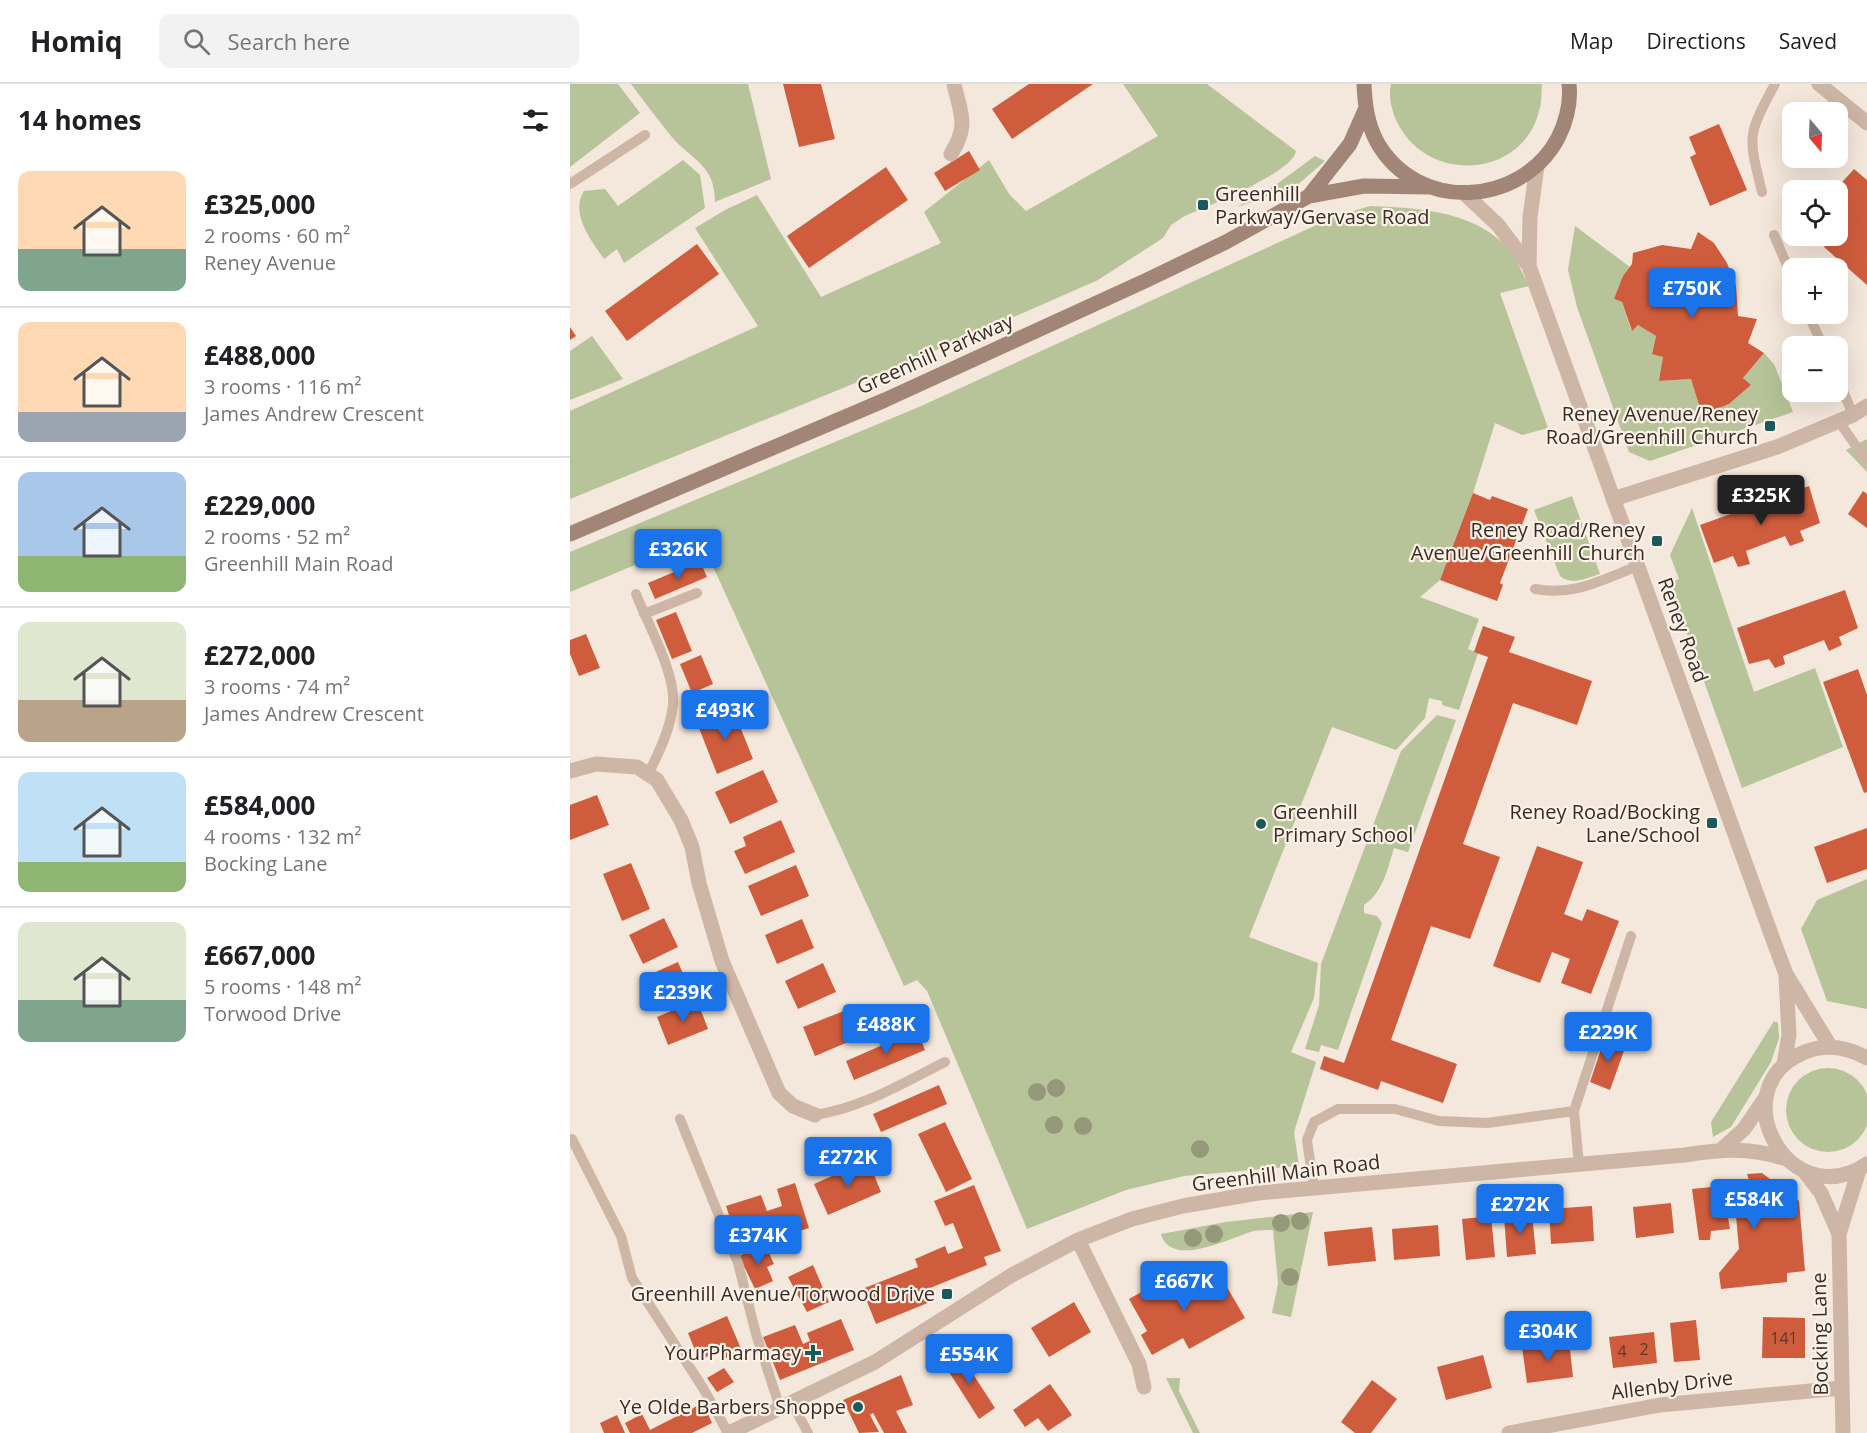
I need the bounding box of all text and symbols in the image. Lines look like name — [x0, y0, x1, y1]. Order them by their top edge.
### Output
search box — [159, 14, 579, 68]
text: Homiq — [30, 22, 123, 60]
icon: search — [180, 25, 213, 58]
text: Search here — [228, 26, 350, 56]
text: Map — [1570, 27, 1613, 55]
text: Directions — [1646, 27, 1746, 55]
text: Saved — [1779, 27, 1837, 55]
text: 14 homes — [18, 102, 142, 138]
north arrow — [1782, 102, 1848, 168]
map controls — [1782, 102, 1848, 402]
icon: filters — [519, 104, 552, 137]
place label: Greenhill Parkway/Gervase Road — [1215, 180, 1430, 230]
button: locate — [1782, 180, 1848, 246]
text: £325,000 — [204, 186, 315, 222]
icon: home — [66, 195, 138, 267]
marker: Greenhill Parkway/Gervase Road — [1196, 198, 1210, 212]
text: 2 rooms · 60 m² — [204, 222, 350, 249]
text: Reney Avenue — [204, 249, 336, 276]
button: + — [1782, 258, 1848, 324]
pin: £750K — [1650, 268, 1734, 319]
text: £750K — [1662, 274, 1722, 301]
street label: Greenhill Parkway — [852, 307, 1018, 400]
button: − — [1782, 336, 1848, 402]
text: £488,000 — [204, 337, 315, 373]
icon: home — [66, 346, 138, 418]
text: 3 rooms · 116 m² — [204, 373, 362, 400]
text: James Andrew Crescent — [204, 400, 424, 427]
place label: Reney Avenue/Reney Road/Greenhill Church — [1546, 400, 1759, 450]
marker: Reney Avenue/Reney Road/Greenhill Church — [1763, 419, 1777, 433]
pin: £325K — [1719, 475, 1803, 526]
text: £325K — [1731, 481, 1791, 508]
text: £229,000 — [204, 487, 315, 523]
icon: home — [66, 496, 138, 568]
place label: Reney Road/Reney Avenue/Greenhill Church — [1411, 516, 1646, 566]
text: 2 rooms · 52 m² — [204, 523, 350, 550]
pin: £326K — [636, 529, 720, 580]
marker: Reney Road/Reney Avenue/Greenhill Church — [1650, 534, 1664, 548]
text: £326K — [648, 535, 708, 562]
text: Greenhill Main Road — [204, 550, 393, 577]
street label: Reney Road — [1652, 574, 1715, 686]
text: £272,000 — [204, 637, 315, 673]
icon: home — [66, 646, 138, 718]
text: 3 rooms · 74 m² — [204, 673, 350, 700]
pin: £493K — [683, 690, 767, 741]
text: £493K — [695, 696, 755, 723]
text: James Andrew Crescent — [204, 700, 424, 727]
text: £584,000 — [204, 787, 315, 823]
icon: home — [66, 796, 138, 868]
place label: Greenhill Primary School — [1273, 798, 1413, 848]
place label: Reney Road/Bocking Lane/School — [1509, 798, 1700, 848]
marker: Reney Road/Bocking Lane/School — [1705, 816, 1719, 830]
marker: Greenhill Primary School — [1254, 817, 1268, 831]
text: 4 rooms · 132 m² — [204, 823, 362, 850]
text: Bocking Lane — [204, 850, 327, 877]
text: £667,000 — [204, 937, 315, 973]
icon: home — [66, 946, 138, 1018]
pin: £239K — [641, 972, 725, 1023]
text: 5 rooms · 148 m² — [204, 973, 362, 1000]
text: £239K — [653, 978, 713, 1005]
text: Torwood Drive — [204, 1000, 341, 1027]
pin: £488K — [844, 1004, 928, 1055]
text: £488K — [856, 1010, 916, 1037]
pin: £229K — [1566, 1012, 1650, 1063]
text: £229K — [1578, 1018, 1638, 1045]
pin: £272K — [806, 1137, 890, 1188]
text: £272K — [818, 1143, 878, 1170]
street label: Greenhill Main Road — [1190, 1148, 1382, 1197]
pin: £584K — [1712, 1179, 1796, 1230]
pin: £272K — [1478, 1184, 1562, 1235]
text: £584K — [1724, 1185, 1784, 1212]
text: £272K — [1490, 1190, 1550, 1217]
pin: £374K — [716, 1215, 800, 1266]
text: £374K — [728, 1221, 788, 1248]
pin: £667K — [1142, 1261, 1226, 1312]
text: £667K — [1154, 1267, 1214, 1294]
street label: Bocking Lane — [1805, 1272, 1834, 1396]
place label: Greenhill Avenue/Torwood Drive — [631, 1280, 935, 1307]
marker: Greenhill Avenue/Torwood Drive — [940, 1287, 954, 1301]
pin: £304K — [1506, 1311, 1590, 1362]
text: £304K — [1518, 1317, 1578, 1344]
house number: 141 — [1770, 1327, 1798, 1349]
pin: £554K — [927, 1334, 1011, 1385]
house number: 2 — [1639, 1338, 1649, 1360]
place label: YourPharmacy — [665, 1339, 802, 1366]
text: £554K — [939, 1340, 999, 1367]
house number: 4 — [1617, 1340, 1627, 1362]
marker: YourPharmacy — [806, 1346, 820, 1360]
street label: Allenby Drive — [1609, 1364, 1734, 1405]
place label: Ye Olde Barbers Shoppe — [620, 1393, 846, 1420]
marker: Ye Olde Barbers Shoppe — [851, 1400, 865, 1414]

